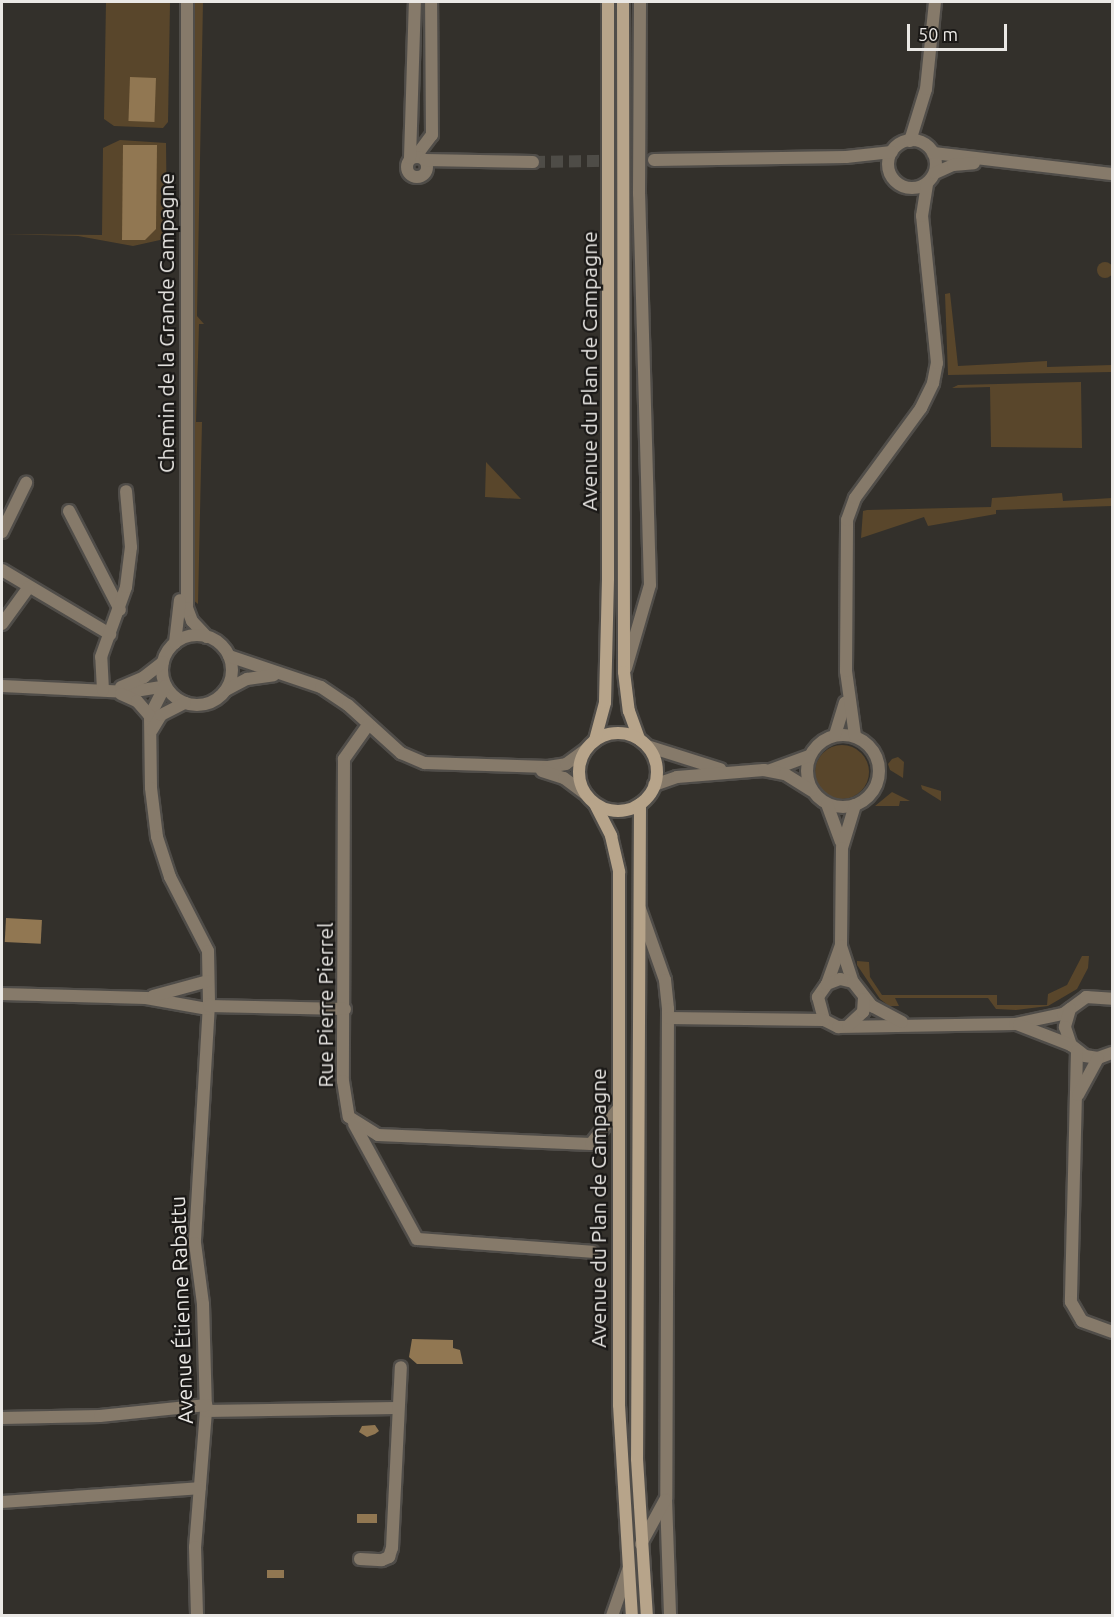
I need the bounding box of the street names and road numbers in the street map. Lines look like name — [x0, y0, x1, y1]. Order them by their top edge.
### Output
street label: Chemin de la Grande Campagne — [153, 173, 179, 473]
street label: Avenue du Plan de Campagne — [576, 231, 602, 511]
street label: Rue Pierre Pierrel — [312, 922, 338, 1088]
street label: Avenue du Plan de Campagne — [585, 1068, 611, 1348]
street label: Avenue Étienne Rabattu — [164, 1196, 198, 1424]

